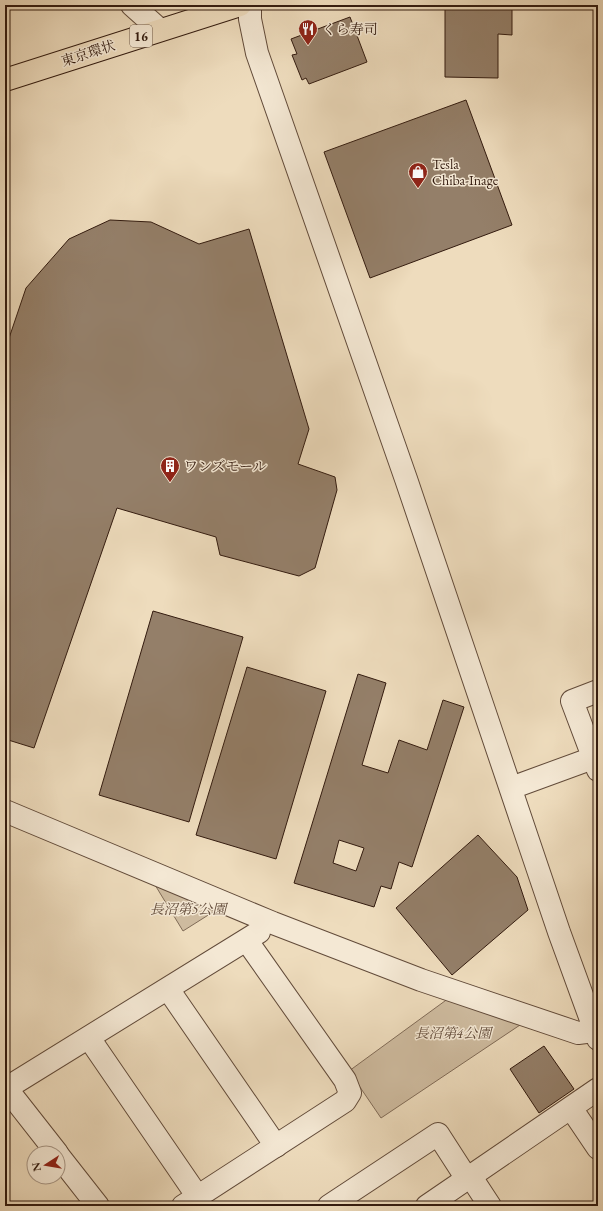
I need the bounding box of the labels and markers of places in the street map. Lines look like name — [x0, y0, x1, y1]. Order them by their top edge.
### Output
restaurant icon: くら寿司 — [297, 18, 319, 46]
place label: くら寿司 — [322, 20, 378, 38]
place label: Tesla Chiba-Inage — [432, 155, 499, 189]
shop icon: Tesla Chiba-Inage — [407, 161, 429, 189]
building icon: ワンズモール — [159, 455, 181, 483]
place label: ワンズモール — [184, 457, 267, 475]

